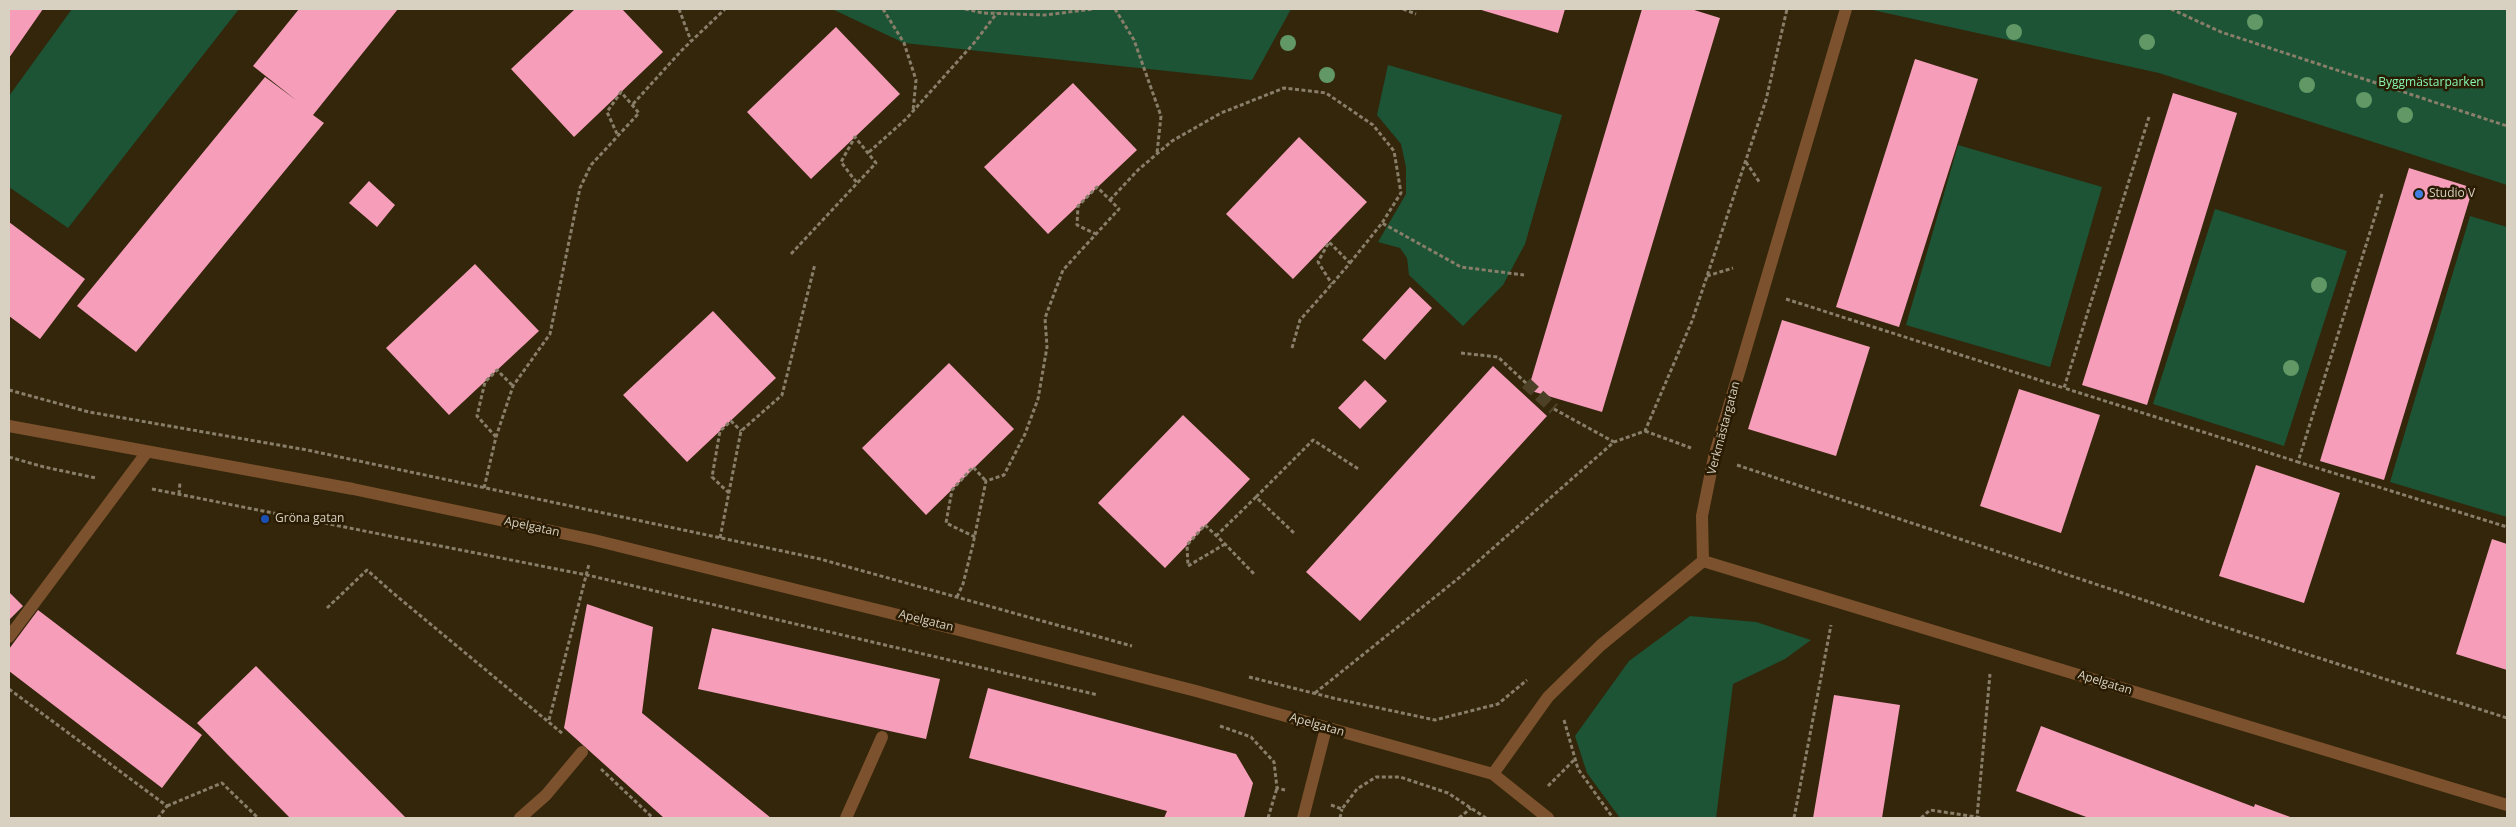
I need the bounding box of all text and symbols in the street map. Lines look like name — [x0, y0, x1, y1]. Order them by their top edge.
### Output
park label: Byggmästarparken — [2378, 76, 2484, 90]
place label: Studio V — [2429, 187, 2475, 201]
marker: Studio V — [2413, 188, 2425, 200]
street label: Verkmästargatan — [1705, 380, 1743, 476]
place label: Gröna gatan — [275, 512, 344, 526]
marker: Gröna gatan — [259, 513, 271, 525]
street label: Apelgatan — [503, 514, 561, 540]
street label: Apelgatan — [897, 607, 955, 635]
street label: Apelgatan — [2076, 668, 2134, 698]
street label: Apelgatan — [1288, 710, 1346, 740]

